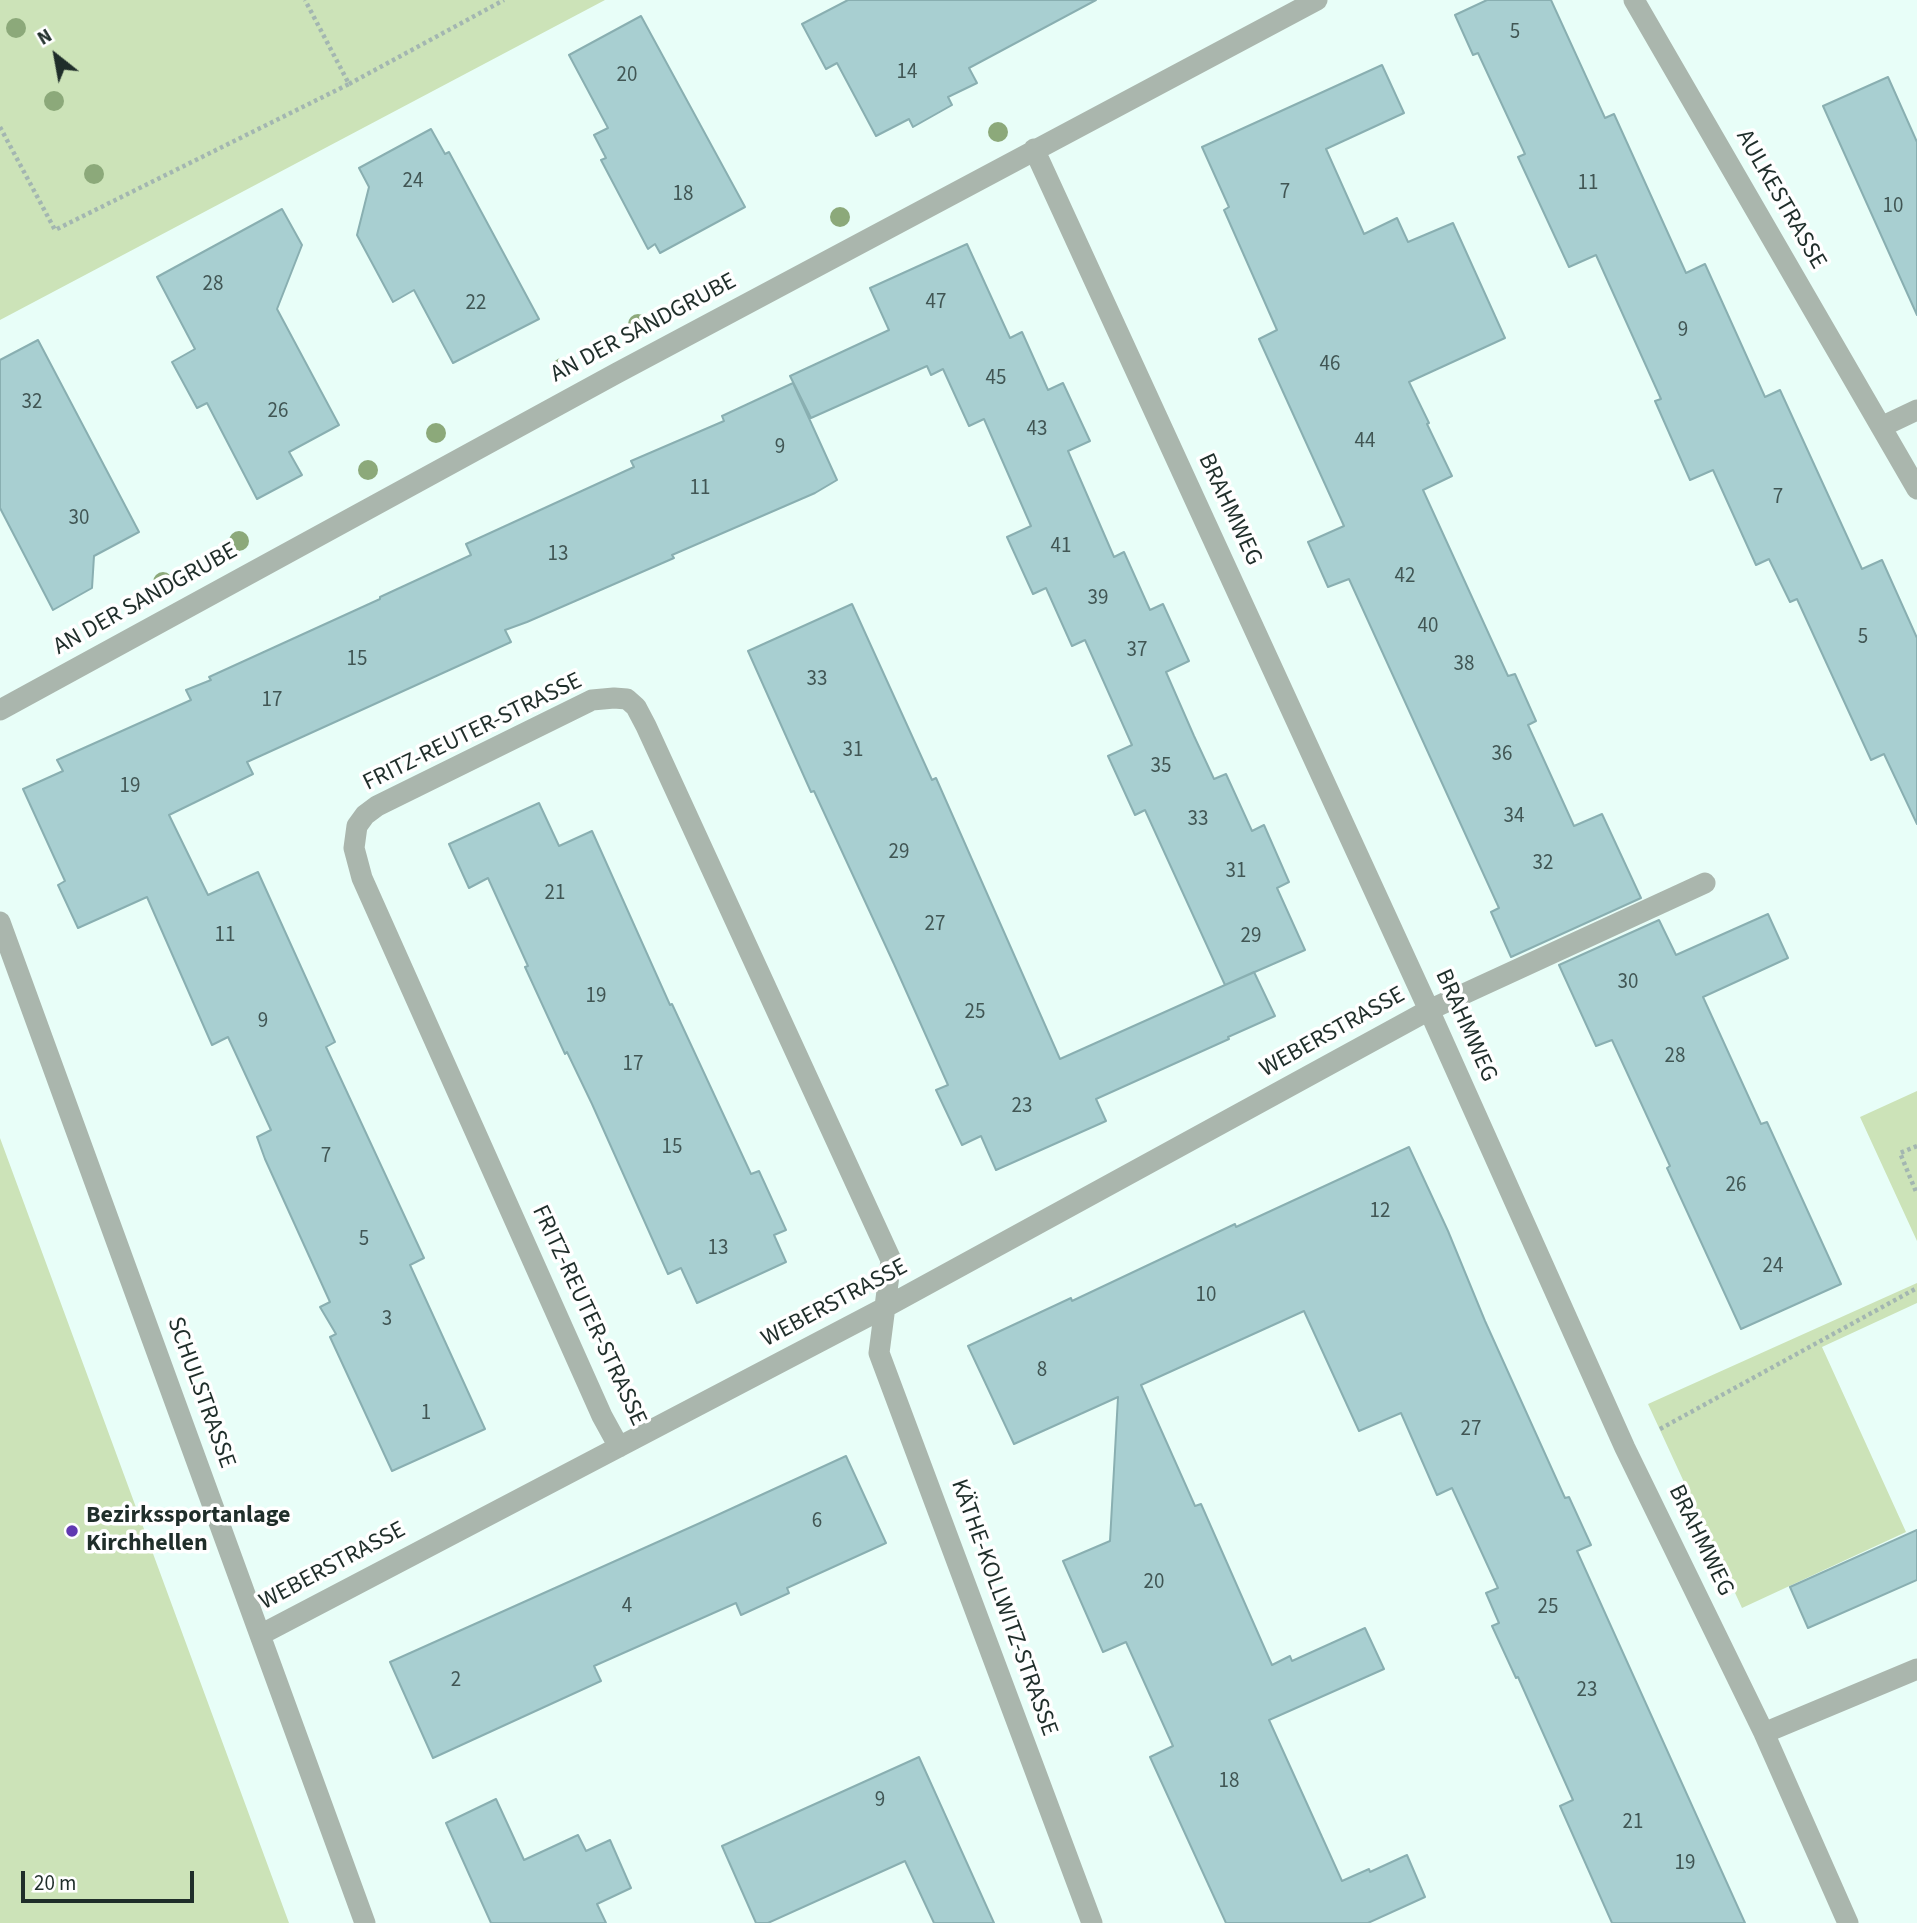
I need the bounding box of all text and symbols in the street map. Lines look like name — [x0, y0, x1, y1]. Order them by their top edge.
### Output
house number: 5 — [1510, 20, 1520, 46]
north arrow — [21, 21, 91, 91]
text: N — [33, 23, 57, 52]
house number: 14 — [897, 60, 917, 86]
house number: 20 — [617, 63, 637, 89]
street label: AULKESTRASSE — [1729, 125, 1831, 275]
house number: 24 — [403, 169, 423, 195]
house number: 11 — [1578, 171, 1598, 197]
house number: 7 — [1280, 180, 1290, 206]
house number: 18 — [673, 182, 693, 208]
house number: 10 — [1883, 194, 1903, 220]
street label: AN DER SANDGRUBE — [546, 268, 742, 390]
house number: 28 — [203, 272, 223, 298]
house number: 47 — [926, 290, 946, 316]
house number: 22 — [466, 291, 486, 317]
house number: 9 — [1678, 318, 1688, 344]
house number: 46 — [1320, 352, 1340, 378]
house number: 45 — [986, 366, 1006, 392]
house number: 32 — [22, 390, 42, 416]
house number: 26 — [268, 399, 288, 425]
house number: 43 — [1027, 417, 1047, 443]
house number: 44 — [1355, 429, 1375, 455]
house number: 9 — [775, 435, 785, 461]
street label: BRAHMWEG — [1191, 449, 1267, 571]
house number: 11 — [690, 476, 710, 502]
house number: 7 — [1773, 485, 1783, 511]
house number: 30 — [69, 506, 89, 532]
house number: 41 — [1051, 534, 1071, 560]
street label: AN DER SANDGRUBE — [49, 537, 243, 663]
house number: 13 — [548, 542, 568, 568]
house number: 42 — [1395, 564, 1415, 590]
house number: 39 — [1088, 586, 1108, 612]
house number: 40 — [1418, 614, 1438, 640]
house number: 5 — [1858, 625, 1868, 651]
house number: 37 — [1127, 638, 1147, 664]
house number: 15 — [347, 647, 367, 673]
house number: 38 — [1454, 652, 1474, 678]
street label: FRITZ-REUTER-STRASSE — [359, 667, 587, 799]
house number: 33 — [807, 667, 827, 693]
house number: 17 — [262, 688, 282, 714]
house number: 31 — [843, 738, 863, 764]
house number: 36 — [1492, 742, 1512, 768]
house number: 35 — [1151, 754, 1171, 780]
house number: 19 — [120, 774, 140, 800]
house number: 34 — [1504, 804, 1524, 830]
house number: 33 — [1188, 807, 1208, 833]
house number: 29 — [889, 840, 909, 866]
house number: 32 — [1533, 851, 1553, 877]
house number: 31 — [1226, 859, 1246, 885]
house number: 21 — [545, 881, 565, 907]
house number: 27 — [925, 912, 945, 938]
house number: 11 — [215, 923, 235, 949]
house number: 29 — [1241, 924, 1261, 950]
street label: BRAHMWEG — [1427, 965, 1503, 1087]
house number: 30 — [1618, 970, 1638, 996]
street label: WEBERSTRASSE — [1255, 981, 1411, 1085]
house number: 19 — [586, 984, 606, 1010]
house number: 25 — [965, 1000, 985, 1026]
house number: 9 — [258, 1009, 268, 1035]
house number: 28 — [1665, 1044, 1685, 1070]
house number: 17 — [623, 1052, 643, 1078]
house number: 23 — [1012, 1094, 1032, 1120]
house number: 15 — [662, 1135, 682, 1161]
house number: 7 — [321, 1144, 331, 1170]
house number: 26 — [1726, 1173, 1746, 1199]
house number: 12 — [1370, 1199, 1390, 1225]
street label: FRITZ-REUTER-STRASSE — [524, 1201, 652, 1431]
house number: 5 — [359, 1227, 369, 1253]
house number: 13 — [708, 1236, 728, 1262]
street label: WEBERSTRASSE — [757, 1253, 913, 1355]
house number: 24 — [1763, 1254, 1783, 1280]
house number: 10 — [1196, 1283, 1216, 1309]
house number: 3 — [382, 1307, 392, 1333]
street label: SCHULSTRASSE — [159, 1314, 241, 1472]
house number: 8 — [1037, 1358, 1047, 1384]
house number: 1 — [421, 1401, 431, 1427]
house number: 27 — [1461, 1417, 1481, 1443]
street label: KÄTHE-KOLLWITZ-STRASSE — [943, 1476, 1063, 1740]
street label: BRAHMWEG — [1661, 1481, 1739, 1601]
place label: Bezirkssportanlage Kirchhellen — [86, 1503, 290, 1559]
house number: 6 — [812, 1509, 822, 1535]
street label: WEBERSTRASSE — [255, 1516, 411, 1618]
marker: Bezirkssportanlage Kirchhellen — [64, 1523, 80, 1539]
house number: 20 — [1144, 1570, 1164, 1596]
house number: 4 — [622, 1594, 632, 1620]
house number: 25 — [1538, 1595, 1558, 1621]
house number: 2 — [451, 1668, 461, 1694]
house number: 23 — [1577, 1678, 1597, 1704]
house number: 18 — [1219, 1769, 1239, 1795]
house number: 9 — [875, 1788, 885, 1814]
house number: 21 — [1623, 1810, 1643, 1836]
house number: 19 — [1675, 1851, 1695, 1877]
scale bar — [24, 1856, 198, 1900]
text: 20 m — [34, 1868, 76, 1898]

